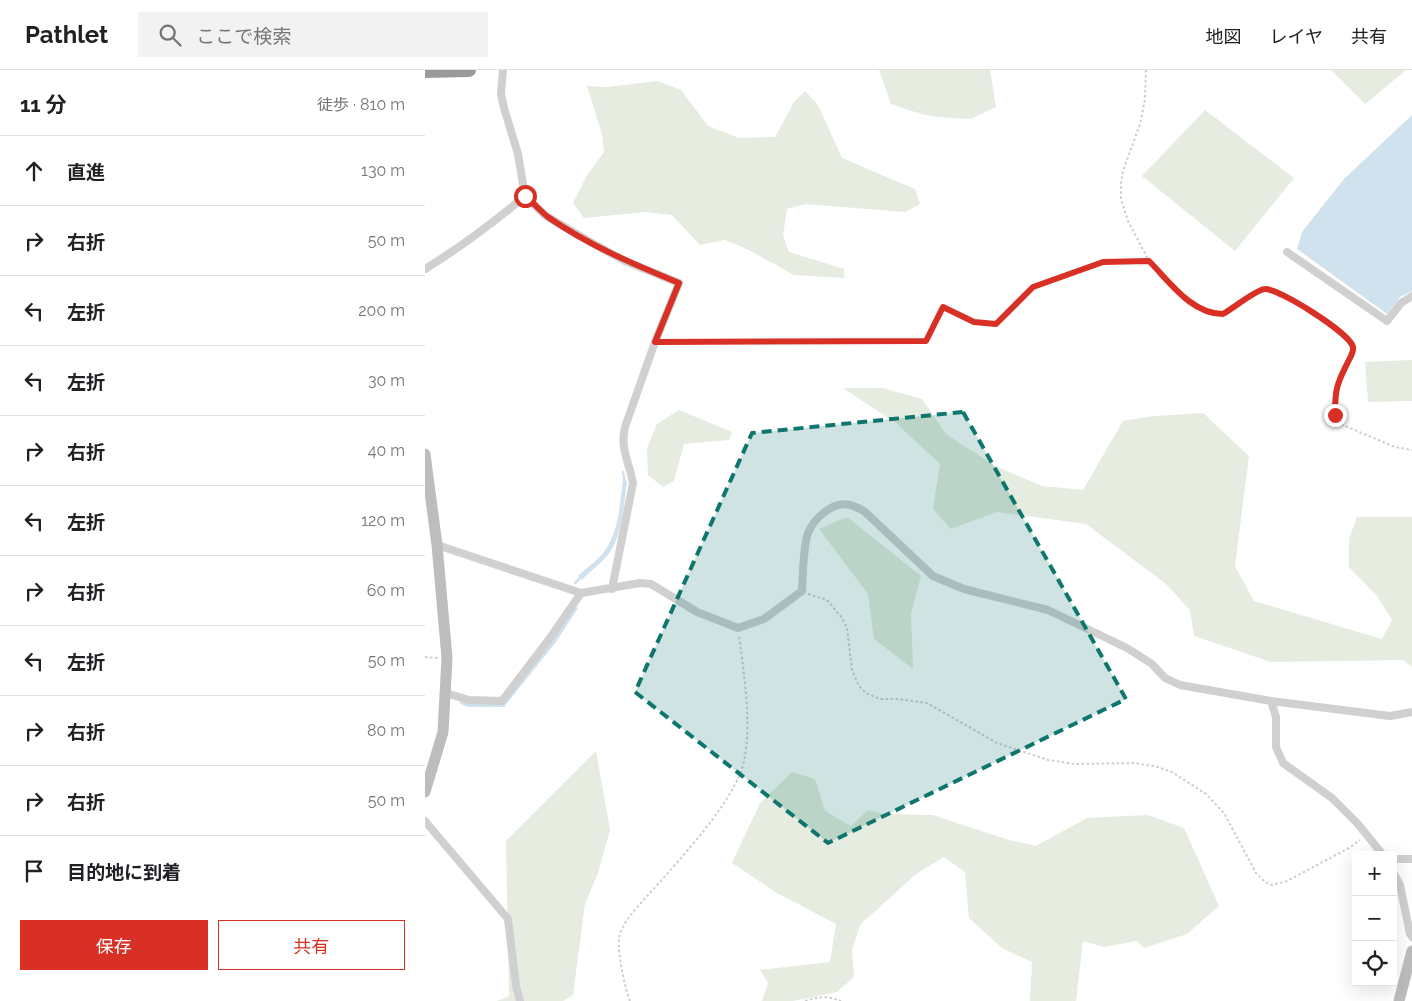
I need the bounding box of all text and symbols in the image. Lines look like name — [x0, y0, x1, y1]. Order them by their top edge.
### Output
search box — [138, 12, 488, 57]
text: Pathlet — [25, 20, 108, 49]
icon: search — [156, 21, 184, 49]
text: ここで検索 — [196, 25, 291, 47]
text: 地図 — [1206, 26, 1242, 47]
text: レイヤ — [1270, 26, 1323, 47]
text: 共有 — [1351, 26, 1387, 47]
text: 11 分 — [20, 92, 67, 117]
text: 徒歩 · 810 m — [317, 95, 405, 114]
icon: ahead — [20, 157, 48, 185]
text: 直進 — [67, 161, 105, 183]
text: 130 m — [361, 161, 405, 180]
route start — [514, 185, 537, 208]
icon: right — [20, 227, 48, 255]
text: 右折 — [67, 231, 105, 253]
text: 50 m — [368, 231, 405, 250]
icon: left — [20, 297, 48, 325]
text: 左折 — [67, 301, 105, 323]
text: 200 m — [358, 301, 405, 320]
icon: left — [20, 367, 48, 395]
text: 左折 — [67, 371, 105, 393]
text: 30 m — [368, 371, 405, 390]
route end — [1324, 404, 1347, 427]
icon: right — [20, 437, 48, 465]
text: 右折 — [67, 441, 105, 463]
text: 40 m — [368, 441, 405, 460]
icon: left — [20, 507, 48, 535]
text: 左折 — [67, 511, 105, 533]
text: 120 m — [361, 511, 405, 530]
icon: right — [20, 577, 48, 605]
text: 右折 — [67, 581, 105, 603]
text: 60 m — [367, 581, 405, 600]
icon: left — [20, 647, 48, 675]
text: 左折 — [67, 651, 105, 673]
text: 50 m — [368, 651, 405, 670]
icon: right — [20, 717, 48, 745]
text: 右折 — [67, 721, 105, 743]
text: 80 m — [367, 721, 405, 740]
icon: right — [20, 787, 48, 815]
text: 右折 — [67, 791, 105, 813]
text: 50 m — [368, 791, 405, 810]
map controls — [1352, 851, 1397, 986]
button: + — [1352, 851, 1397, 896]
icon: arrive — [20, 857, 48, 885]
text: 目的地に到着 — [67, 861, 181, 883]
button: − — [1352, 896, 1397, 941]
button: 保存 — [20, 920, 208, 970]
button: 共有 — [218, 920, 405, 970]
button: locate — [1352, 941, 1397, 986]

